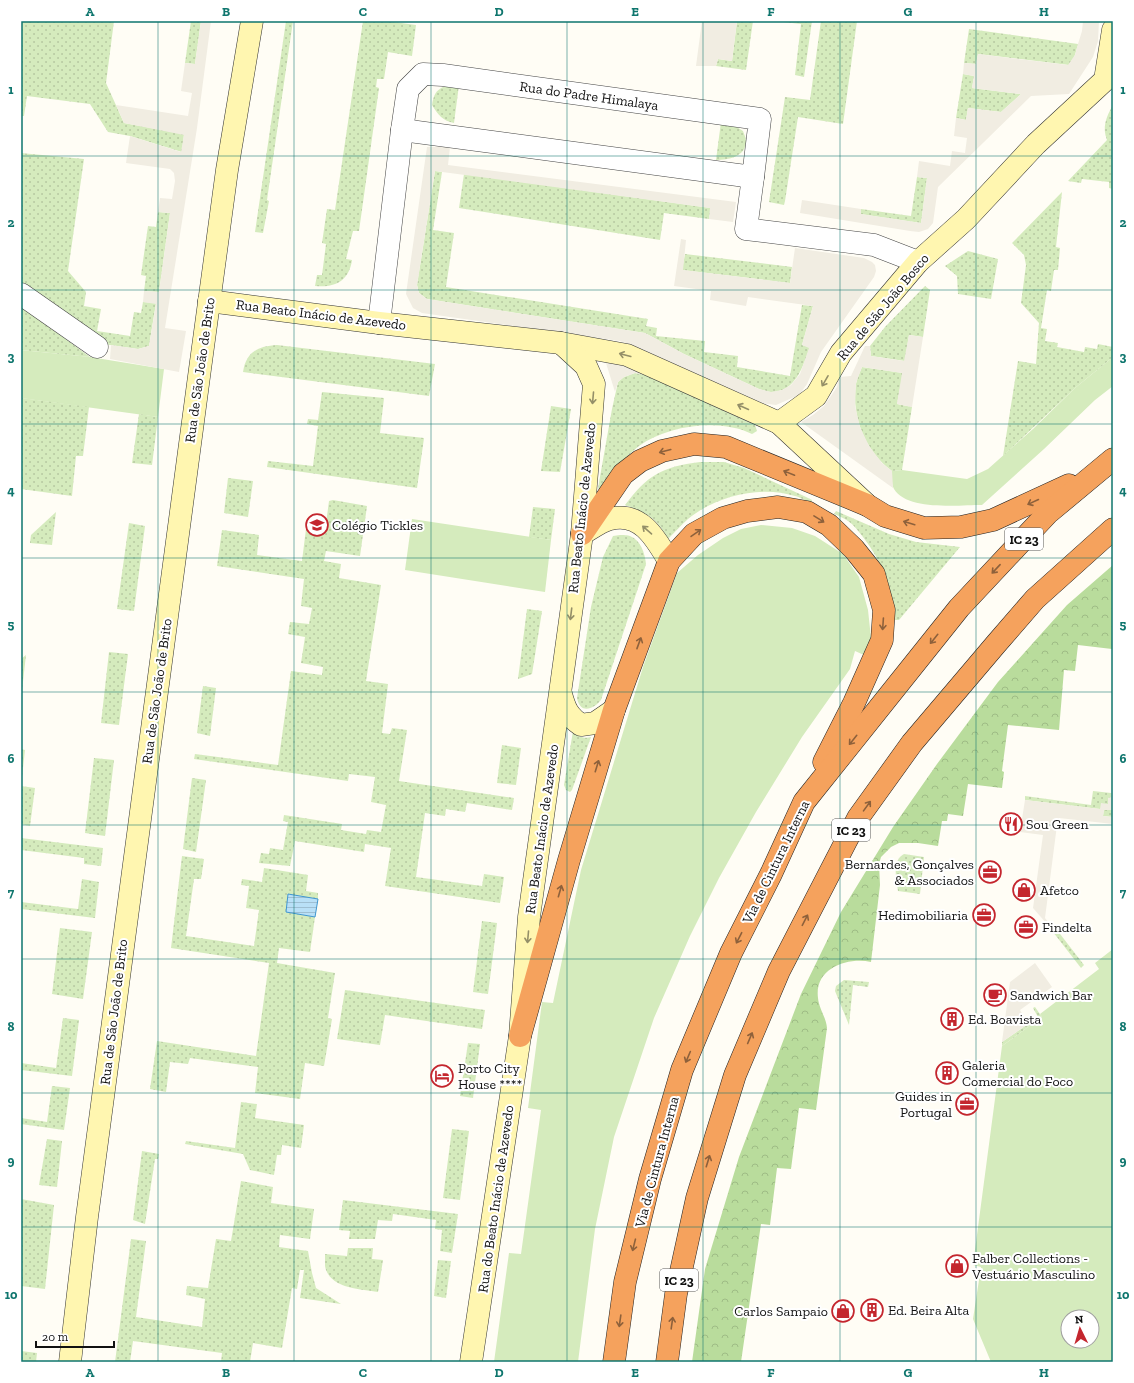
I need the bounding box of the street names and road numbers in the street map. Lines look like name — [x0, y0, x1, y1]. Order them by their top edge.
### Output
street label: Rua do Padre Himalaya — [519, 78, 660, 114]
street label: Rua de São João Bosco — [833, 250, 933, 364]
street label: Rua de São João de Brito — [181, 296, 219, 444]
street label: Rua Beato Inácio de Azevedo — [235, 296, 407, 334]
street label: Rua Beato Inácio de Azevedo — [565, 422, 599, 594]
road number: IC 23 — [1005, 528, 1043, 550]
street label: Rua de São João de Brito — [138, 617, 176, 765]
street label: Rua Beato Inácio de Azevedo — [522, 743, 562, 915]
street label: Via de Cintura Interna — [738, 797, 813, 927]
road number: IC 23 — [832, 819, 870, 841]
street label: Rua de São João de Brito — [97, 938, 131, 1086]
street label: Via de Cintura Interna — [631, 1094, 683, 1230]
street label: Rua do Beato Inácio de Azevedo — [474, 1104, 518, 1294]
road number: IC 23 — [660, 1269, 698, 1291]

